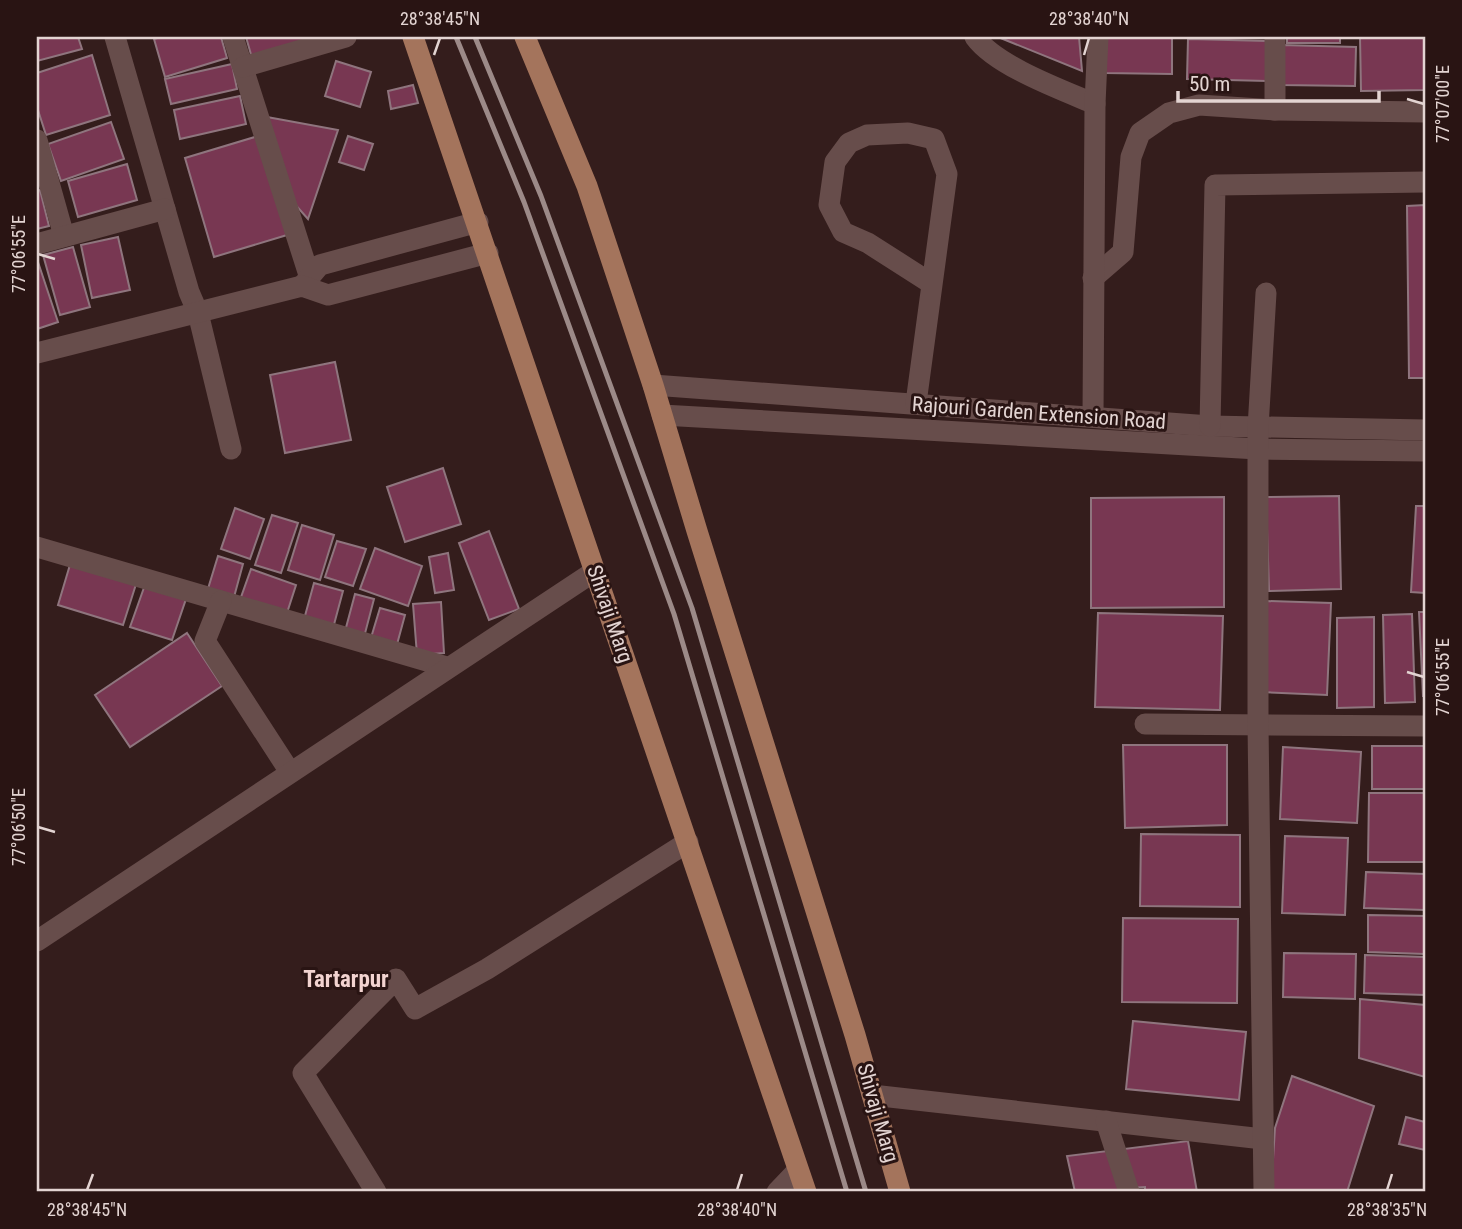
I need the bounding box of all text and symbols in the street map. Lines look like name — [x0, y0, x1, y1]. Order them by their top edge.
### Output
text: 28°38'45"N — [400, 8, 480, 29]
text: 28°38'40"N — [1049, 8, 1129, 29]
scale bar — [1178, 60, 1380, 104]
text: 77°07'00"E — [1432, 65, 1453, 143]
text: 50 m — [1189, 72, 1230, 96]
text: 77°06'55"E — [8, 215, 29, 293]
street label: Rajouri Garden Extension Road — [911, 392, 1167, 434]
street label: Shivaji Marg — [582, 562, 638, 666]
text: 77°06'55"E — [1432, 638, 1453, 716]
text: 77°06'50"E — [8, 788, 29, 866]
district label: Tartarpur — [303, 966, 389, 993]
street label: Shivaji Marg — [852, 1061, 904, 1165]
text: 28°38'45"N — [47, 1199, 127, 1220]
text: 28°38'40"N — [697, 1199, 777, 1220]
text: 28°38'35"N — [1347, 1199, 1427, 1220]

